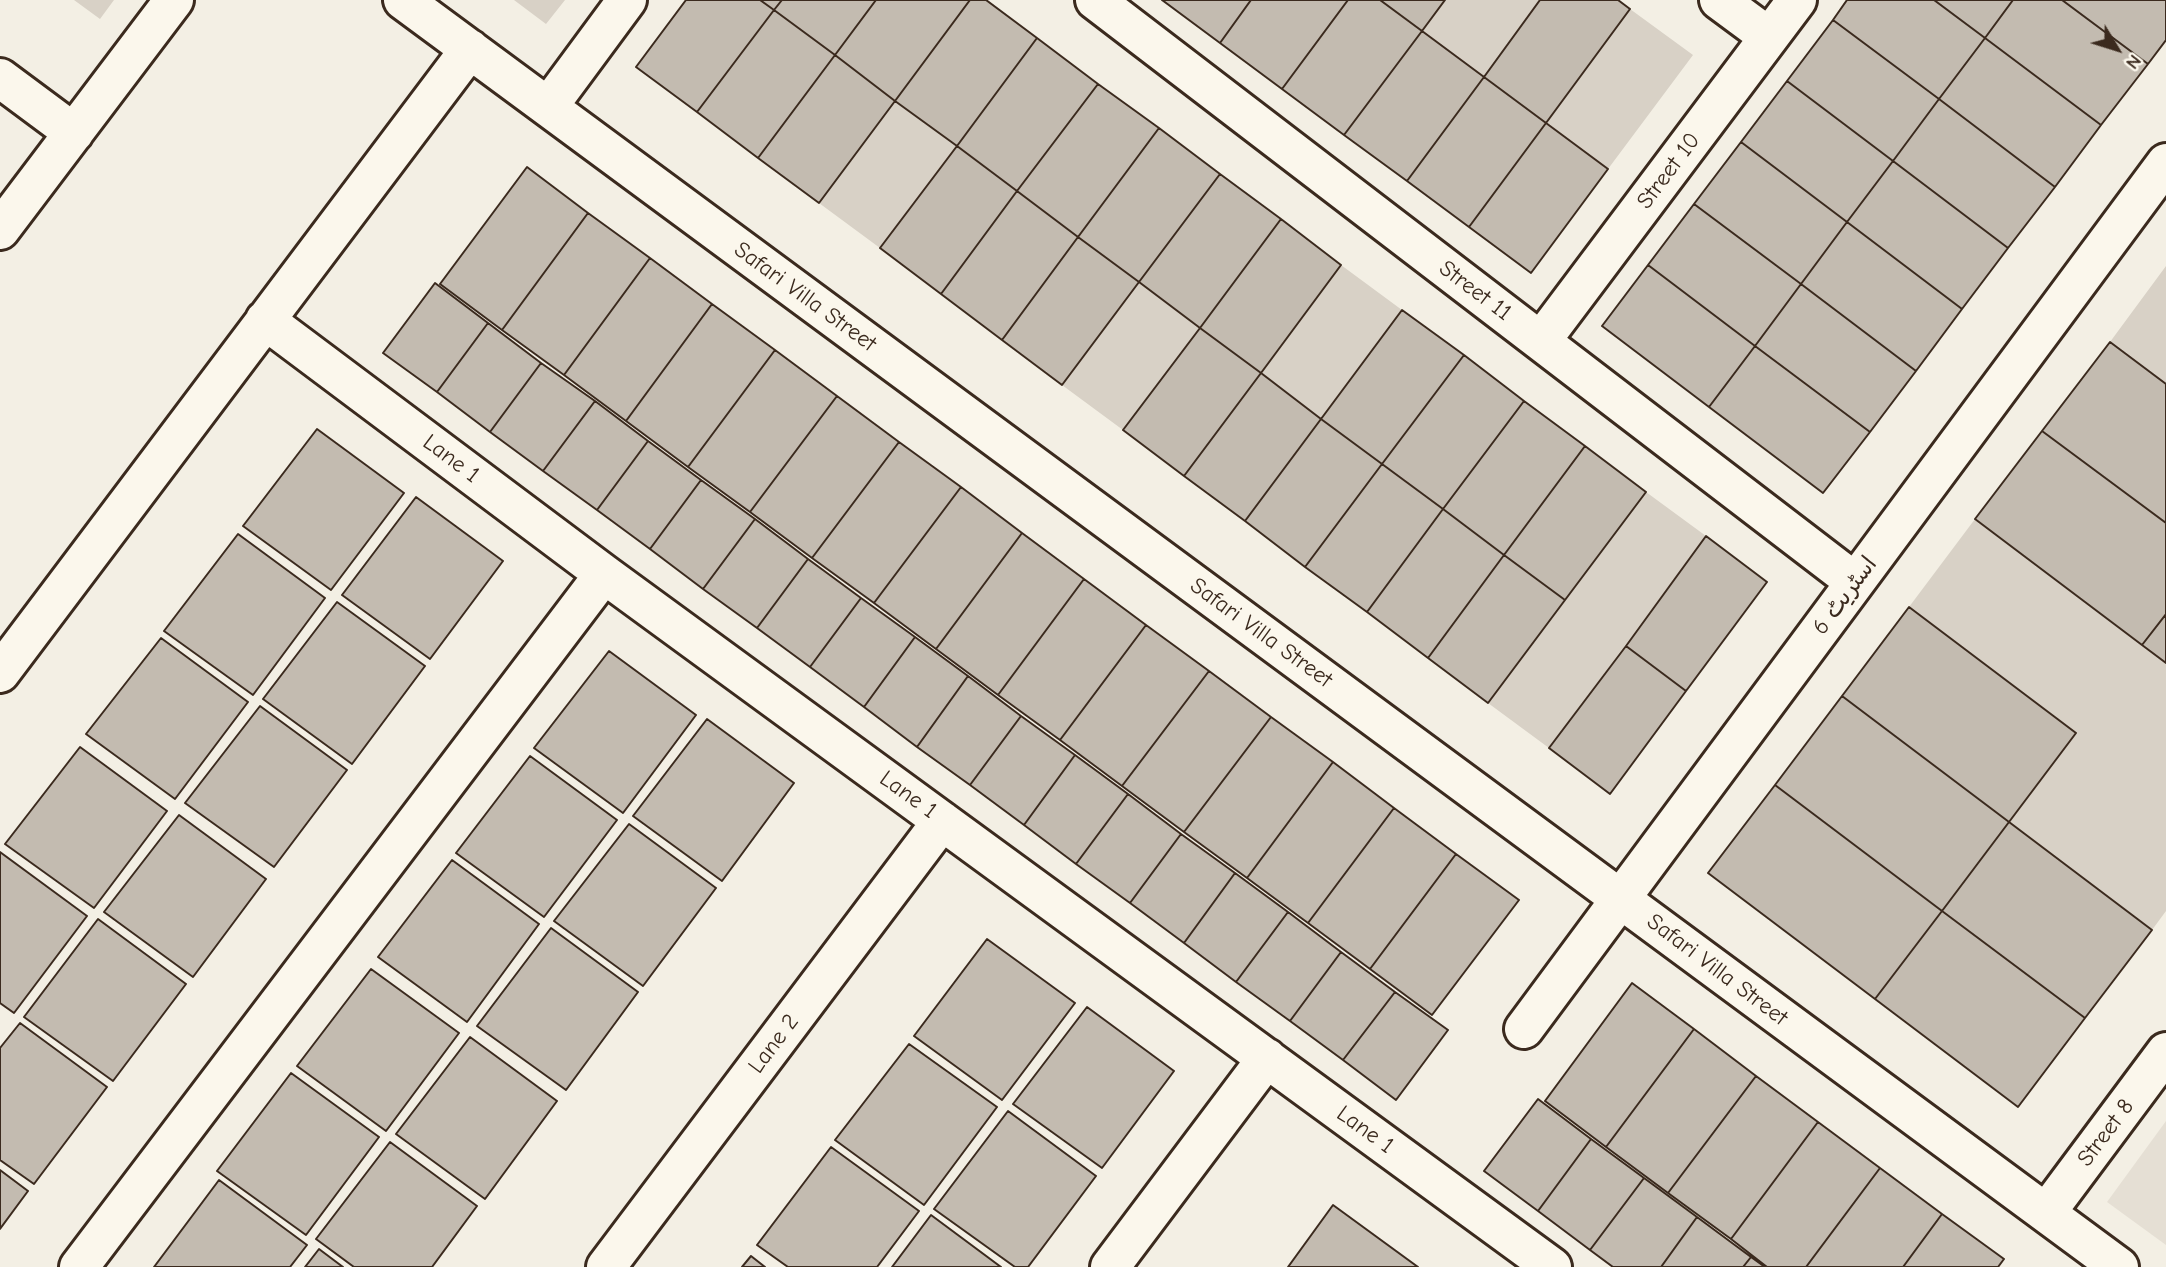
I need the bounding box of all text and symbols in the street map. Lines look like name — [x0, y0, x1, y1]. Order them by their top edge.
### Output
north arrow — [2082, 14, 2152, 84]
text: N — [2121, 50, 2146, 74]
street label: Street 10 — [1631, 127, 1707, 215]
street label: Safari Villa Street — [728, 236, 882, 358]
street label: Street 11 — [1433, 255, 1517, 327]
street label: Lane 1 — [417, 429, 485, 489]
street label: اسٹریٹ 6 — [1807, 552, 1883, 640]
street label: Safari Villa Street — [1184, 572, 1338, 694]
street label: Lane 1 — [874, 765, 942, 825]
street label: Safari Villa Street — [1641, 908, 1793, 1032]
street label: Lane 2 — [743, 1009, 805, 1079]
street label: Street 8 — [2072, 1094, 2140, 1172]
street label: Lane 1 — [1331, 1100, 1399, 1160]

